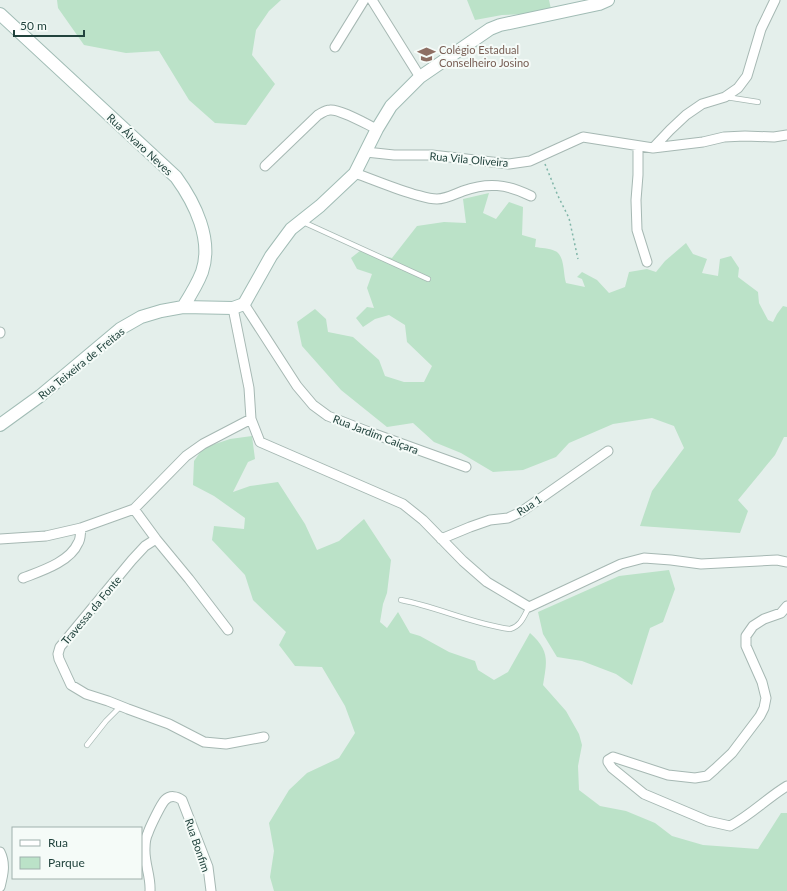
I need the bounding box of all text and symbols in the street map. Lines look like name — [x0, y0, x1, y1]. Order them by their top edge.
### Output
scale bar — [14, 12, 84, 38]
text: 50 m — [20, 18, 47, 33]
place label: Colégio Estadual Conselheiro Josino — [439, 43, 529, 69]
school or university icon: Colégio Estadual Conselheiro Josino — [416, 45, 436, 65]
street label: Rua Álvaro Neves — [105, 110, 176, 178]
street label: Rua Vila Oliveira — [429, 149, 509, 169]
street label: Rua Teixeira de Freitas — [35, 324, 127, 402]
street label: Rua Jardim Caiçara — [331, 412, 421, 456]
street label: Rua 1 — [514, 492, 544, 518]
street label: Travessa da Fonte — [58, 573, 124, 647]
street label: Rua Bonfim — [183, 817, 213, 873]
legend — [12, 827, 142, 879]
text: Rua — [48, 835, 68, 850]
text: Parque — [48, 855, 85, 870]

